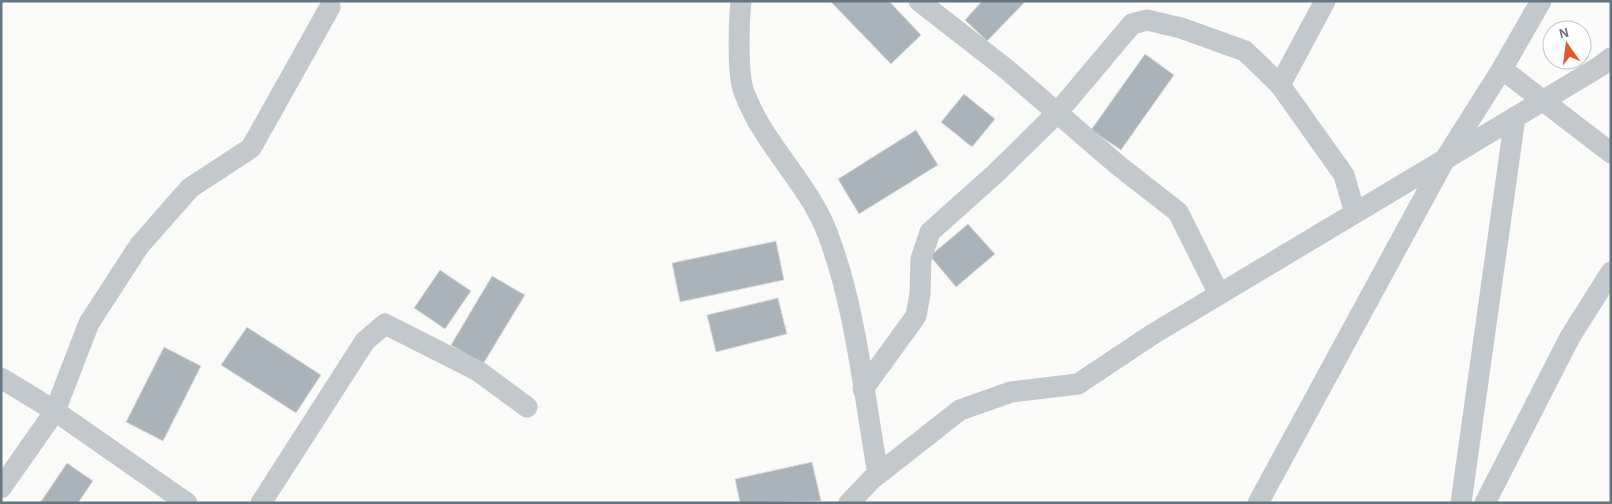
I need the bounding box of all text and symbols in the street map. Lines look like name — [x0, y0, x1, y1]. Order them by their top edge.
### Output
north arrow — [1542, 20, 1592, 70]
text: N — [1558, 25, 1571, 41]

